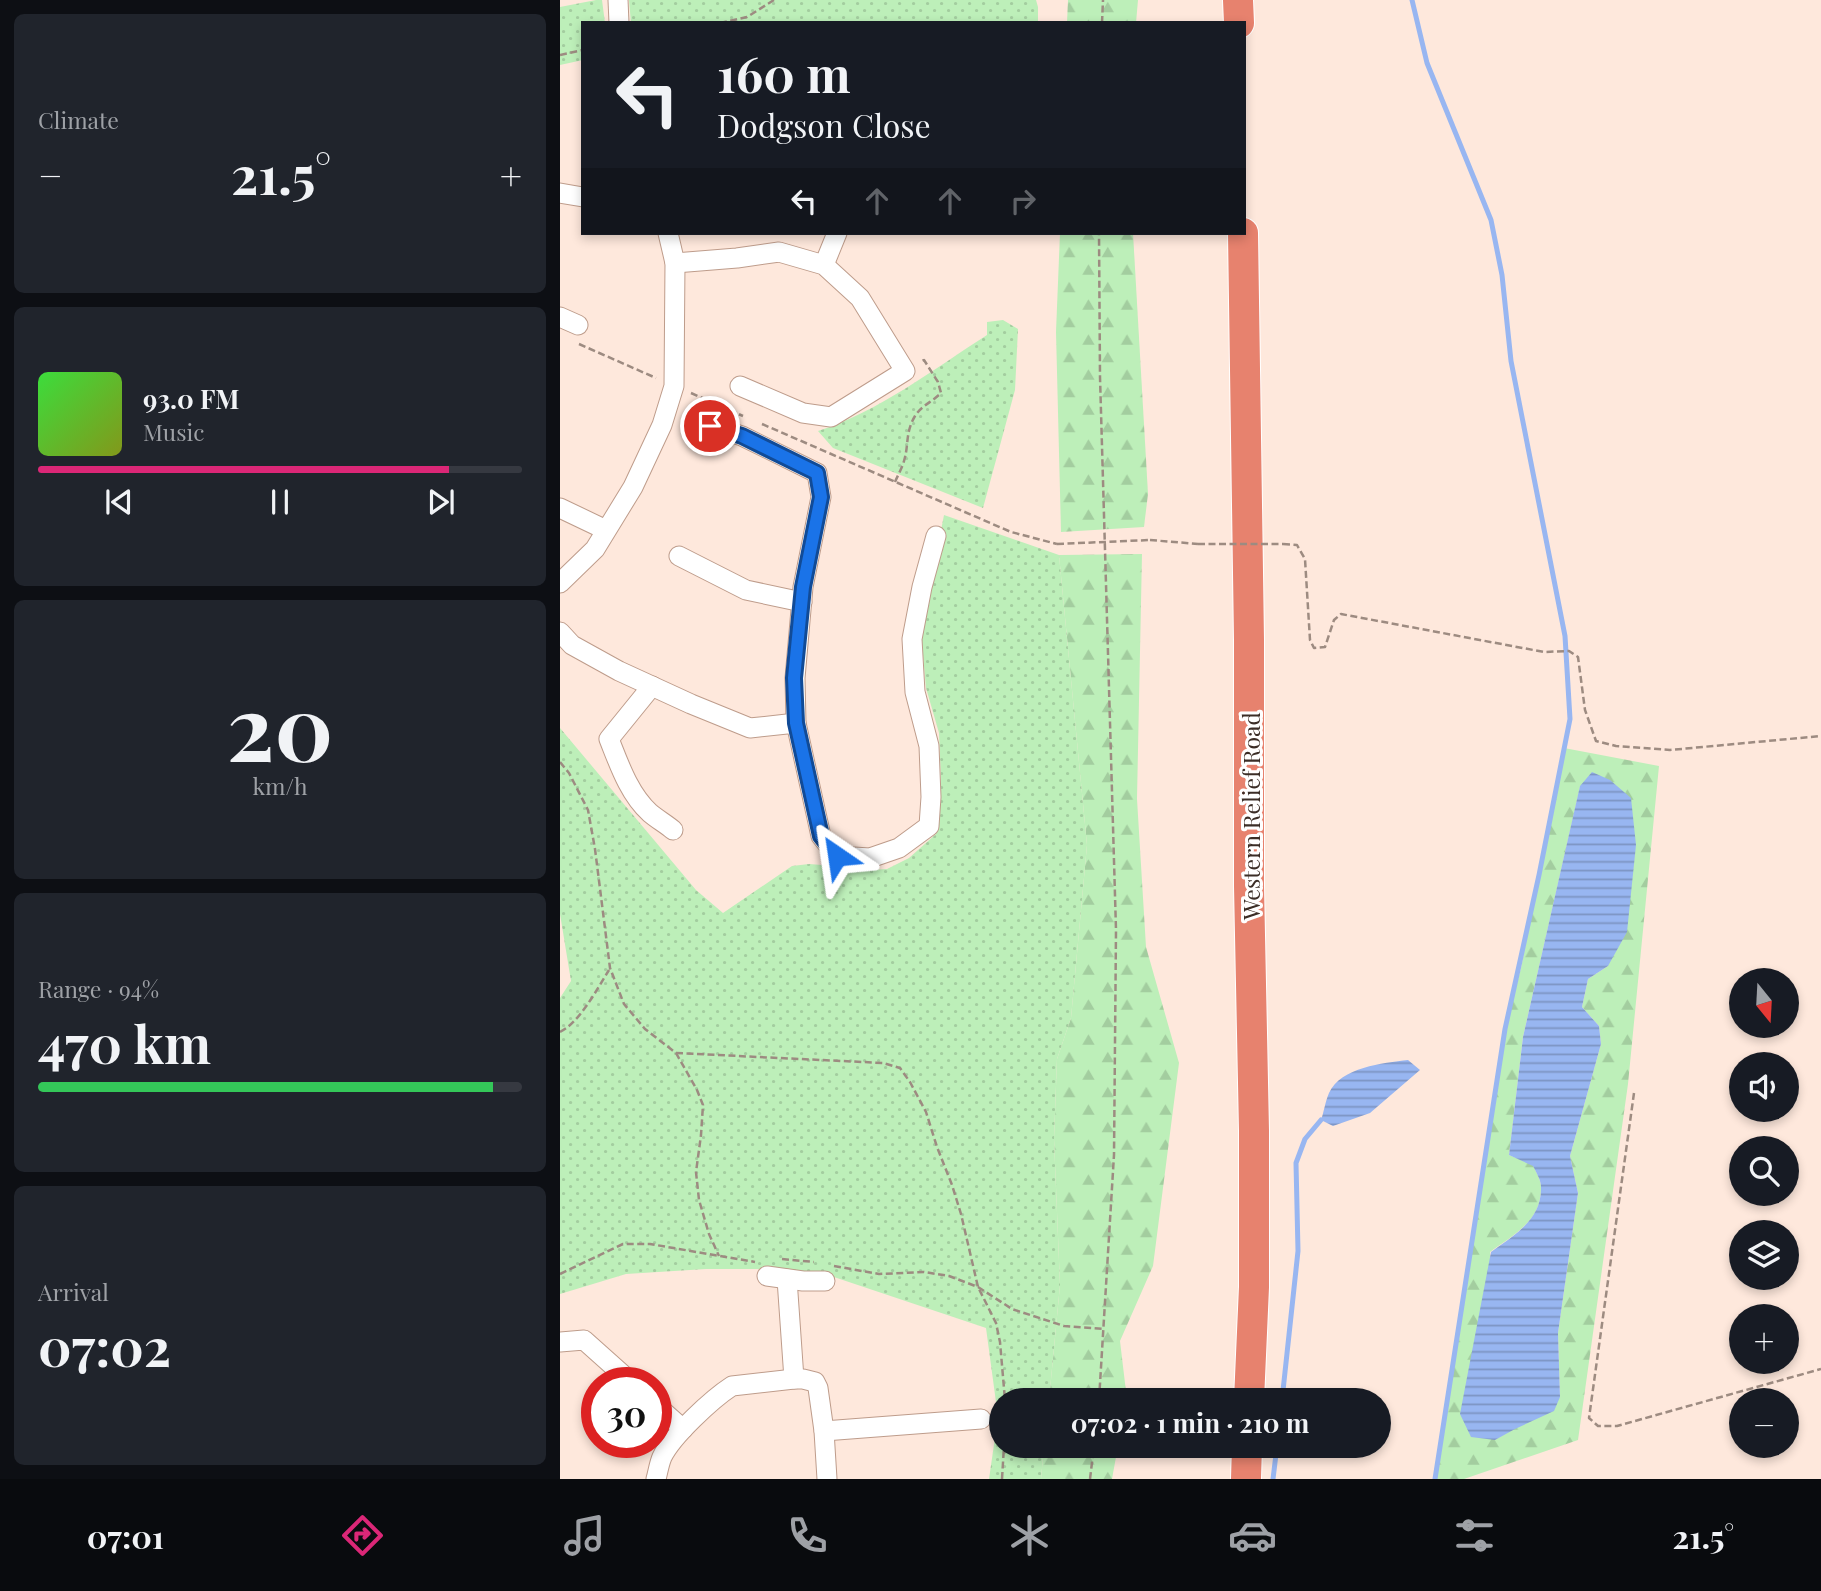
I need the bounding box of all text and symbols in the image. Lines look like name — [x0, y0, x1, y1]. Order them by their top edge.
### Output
text: 160 m — [717, 40, 851, 105]
icon: left — [602, 49, 693, 140]
text: Dodgson Close — [717, 103, 931, 146]
text: Climate — [38, 104, 119, 135]
text: 21.5° — [231, 139, 331, 208]
text: − — [38, 149, 63, 200]
text: + — [500, 149, 522, 200]
icon: left — [785, 182, 823, 220]
icon: ahead — [858, 182, 896, 220]
icon: ahead — [931, 182, 969, 220]
icon: right — [1004, 182, 1042, 220]
text: 93.0 FM — [143, 381, 239, 416]
pin — [680, 396, 740, 456]
icon: arrive — [691, 407, 729, 445]
text: Music — [143, 416, 204, 447]
icon: previous — [100, 483, 138, 521]
icon: pause — [261, 483, 299, 521]
icon: next — [422, 483, 460, 521]
text: 20 — [227, 664, 333, 785]
street label: Western Relief Road — [1235, 712, 1266, 921]
text: km/h — [252, 770, 308, 801]
position arrow — [800, 819, 874, 893]
north arrow — [1729, 968, 1799, 1038]
map controls — [1729, 968, 1799, 1458]
text: Range · 94% — [38, 973, 159, 1004]
text: 470 km — [38, 1008, 211, 1077]
button: sound — [1729, 1052, 1799, 1122]
button: search — [1729, 1136, 1799, 1206]
button: layers — [1729, 1220, 1799, 1290]
text: Arrival — [38, 1276, 109, 1307]
button: + — [1729, 1304, 1799, 1374]
text: 07:02 — [38, 1311, 171, 1380]
speed limit sign: 30 — [581, 1367, 672, 1458]
button: − — [1729, 1388, 1799, 1458]
text: 07:02 · 1 min · 210 m — [1071, 1405, 1309, 1440]
icon: directions — [338, 1511, 387, 1560]
icon: music — [560, 1511, 609, 1560]
icon: phone — [783, 1511, 832, 1560]
icon: climate — [1005, 1511, 1054, 1560]
icon: car — [1228, 1511, 1277, 1560]
icon: filters — [1450, 1511, 1499, 1560]
text: 07:01 — [87, 1514, 164, 1557]
text: 21.5° — [1673, 1514, 1734, 1557]

